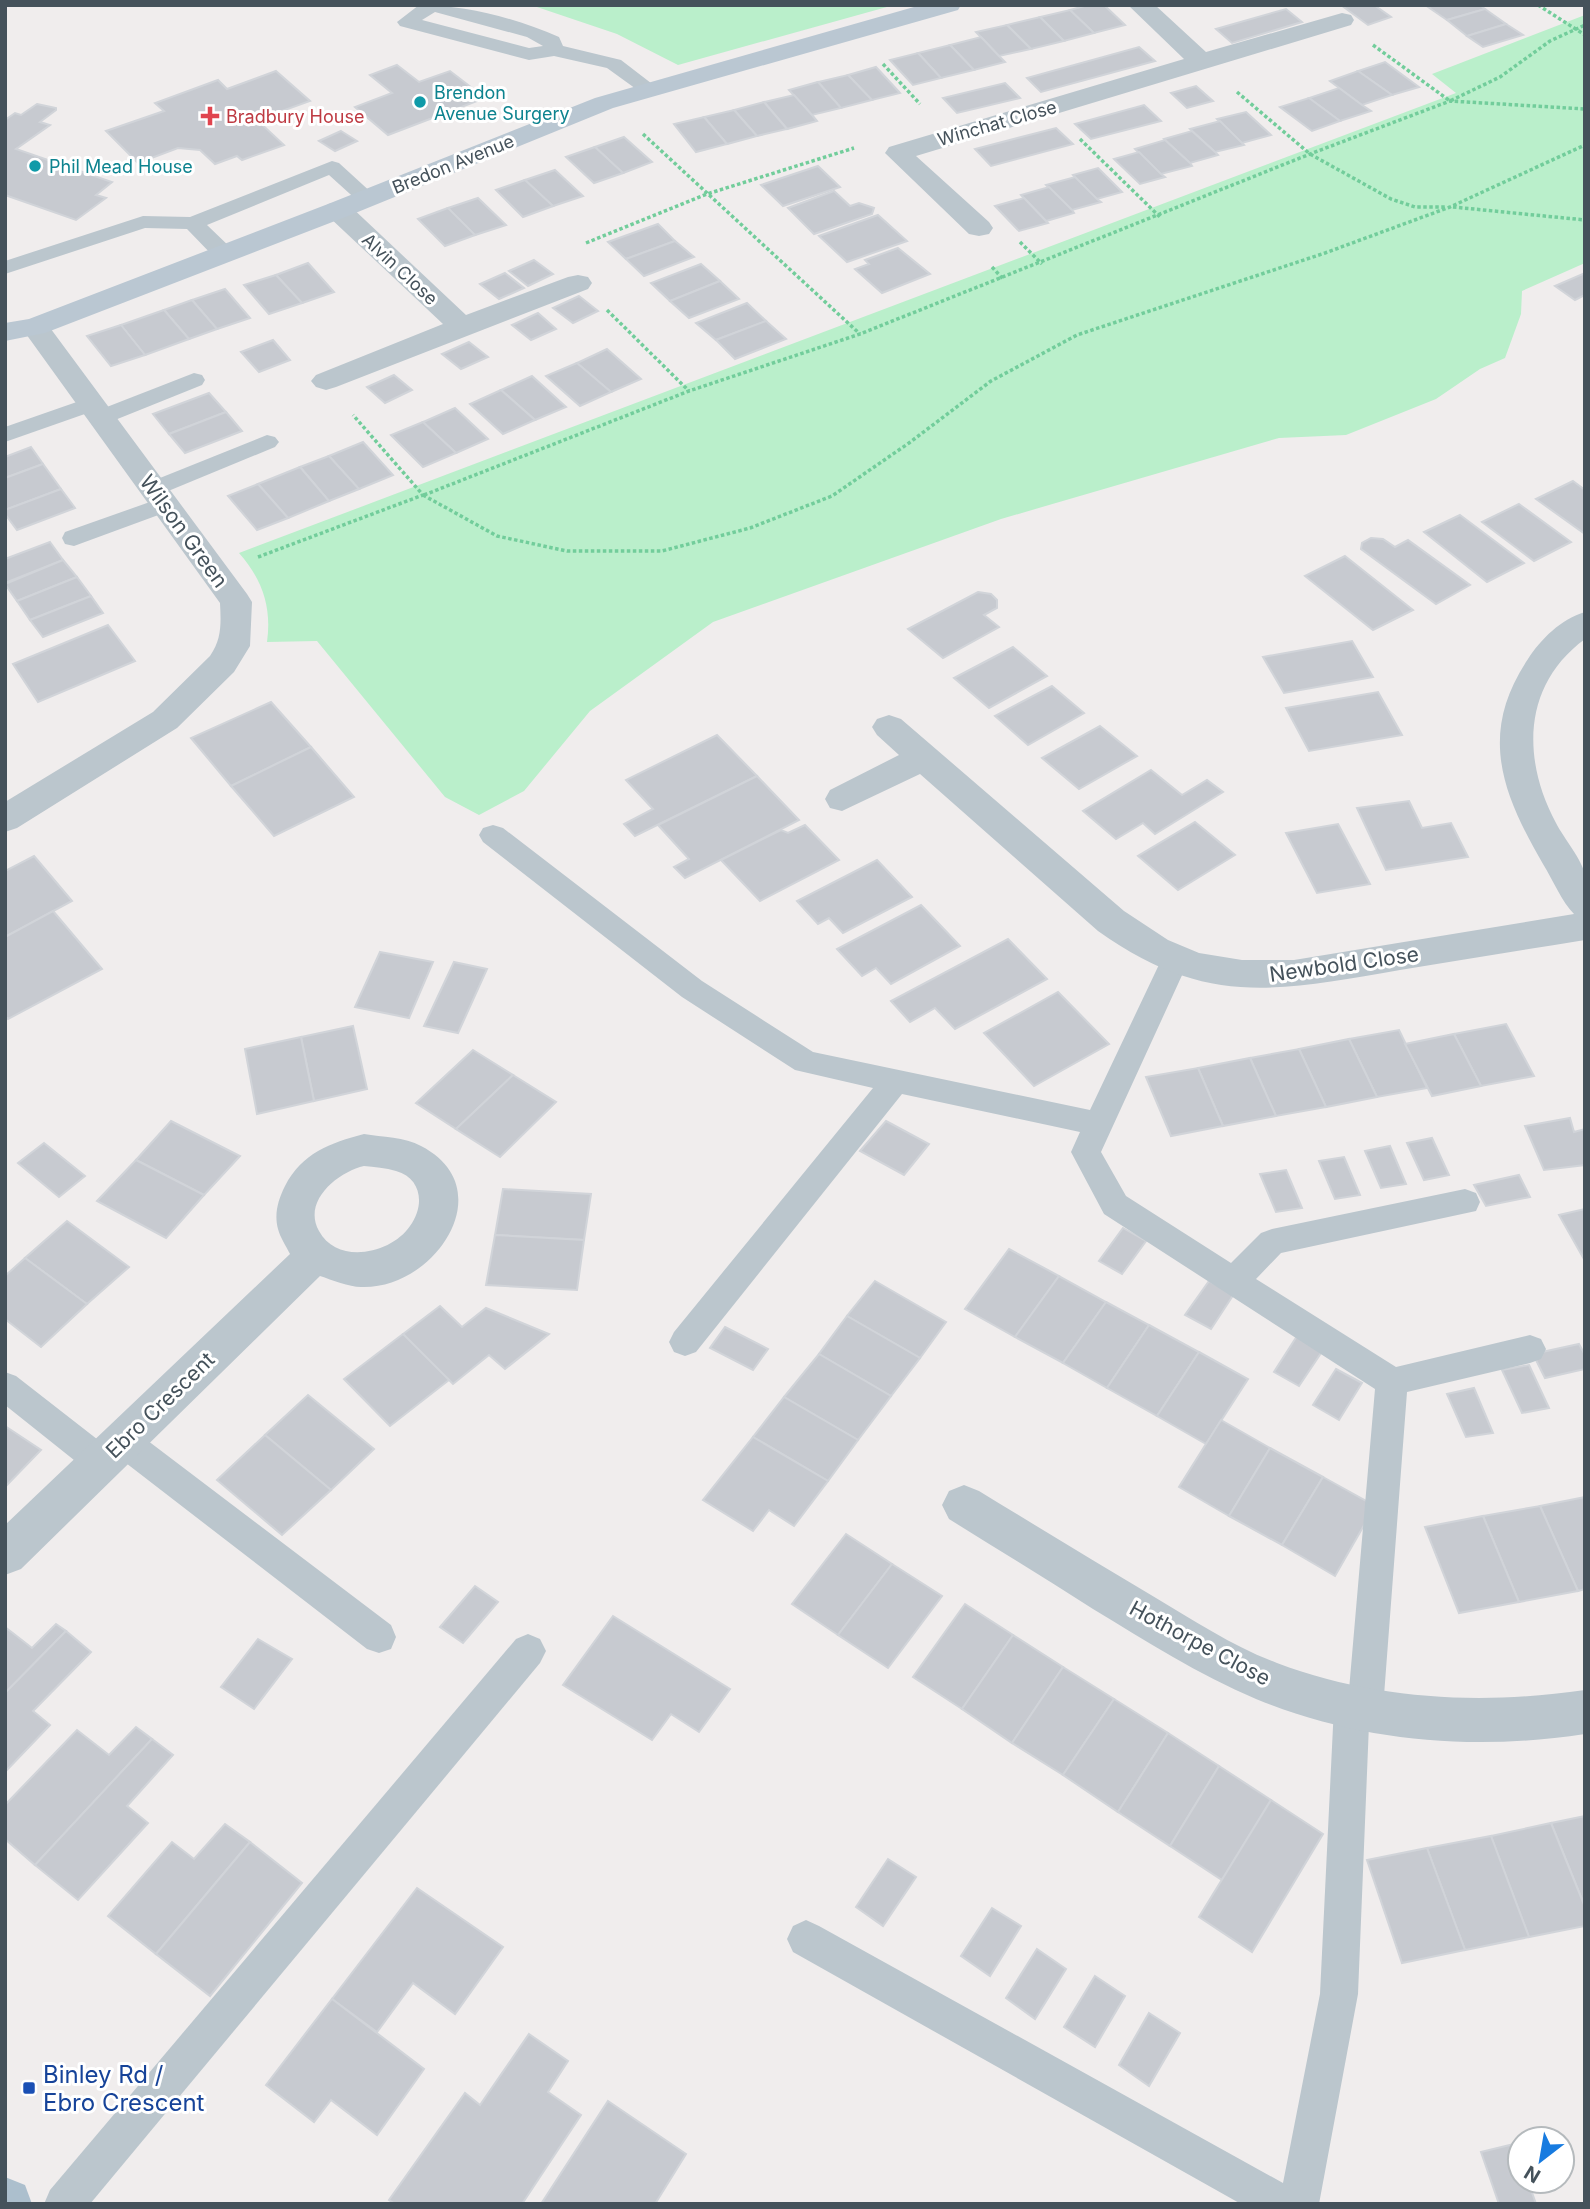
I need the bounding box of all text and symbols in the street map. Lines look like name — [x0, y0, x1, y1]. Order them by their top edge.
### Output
place label: Brendon Avenue Surgery — [434, 82, 570, 124]
marker: Brendon Avenue Surgery — [412, 94, 428, 110]
street label: Winchat Close — [935, 96, 1059, 150]
marker: Bradbury House — [200, 106, 220, 126]
place label: Bradbury House — [226, 106, 364, 127]
street label: Bredon Avenue — [389, 130, 517, 198]
place label: Phil Mead House — [49, 156, 193, 177]
marker: Phil Mead House — [27, 158, 43, 174]
street label: Alvin Close — [358, 229, 442, 309]
street label: Wilson Green — [135, 470, 233, 592]
street label: Newbold Close — [1268, 941, 1420, 987]
street label: Ebro Crescent — [101, 1347, 220, 1463]
street label: Hothorpe Close — [1125, 1595, 1275, 1691]
place label: Binley Rd / Ebro Crescent — [43, 2060, 205, 2117]
marker: Binley Rd / Ebro Crescent — [21, 2080, 37, 2096]
north arrow — [1506, 2125, 1576, 2195]
text: N — [1520, 2161, 1545, 2188]

